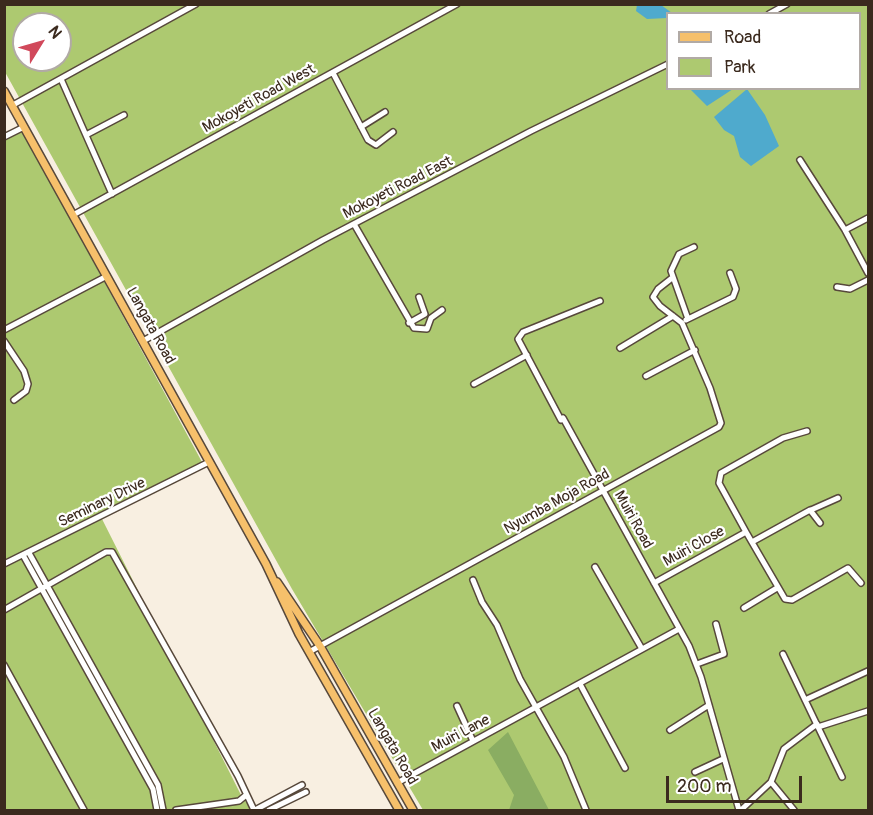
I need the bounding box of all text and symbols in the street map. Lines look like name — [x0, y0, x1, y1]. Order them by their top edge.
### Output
north arrow — [12, 12, 72, 72]
legend — [666, 12, 861, 90]
text: N — [44, 22, 66, 43]
text: Road — [724, 26, 761, 49]
text: Park — [724, 56, 756, 79]
street label: Mokoyeti Road West — [200, 61, 318, 137]
street label: Mokoyeti Road East — [340, 153, 456, 223]
street label: Langata Road — [122, 285, 178, 367]
street label: Nyumba Moja Road — [501, 465, 613, 539]
street label: Seminary Drive — [56, 474, 148, 532]
street label: Muiri Road — [610, 488, 656, 552]
street label: Muiri Close — [660, 523, 728, 571]
street label: Langata Road — [363, 706, 421, 788]
street label: Muiri Lane — [429, 711, 493, 757]
scale bar — [669, 764, 806, 802]
text: 200 m — [677, 775, 732, 798]

